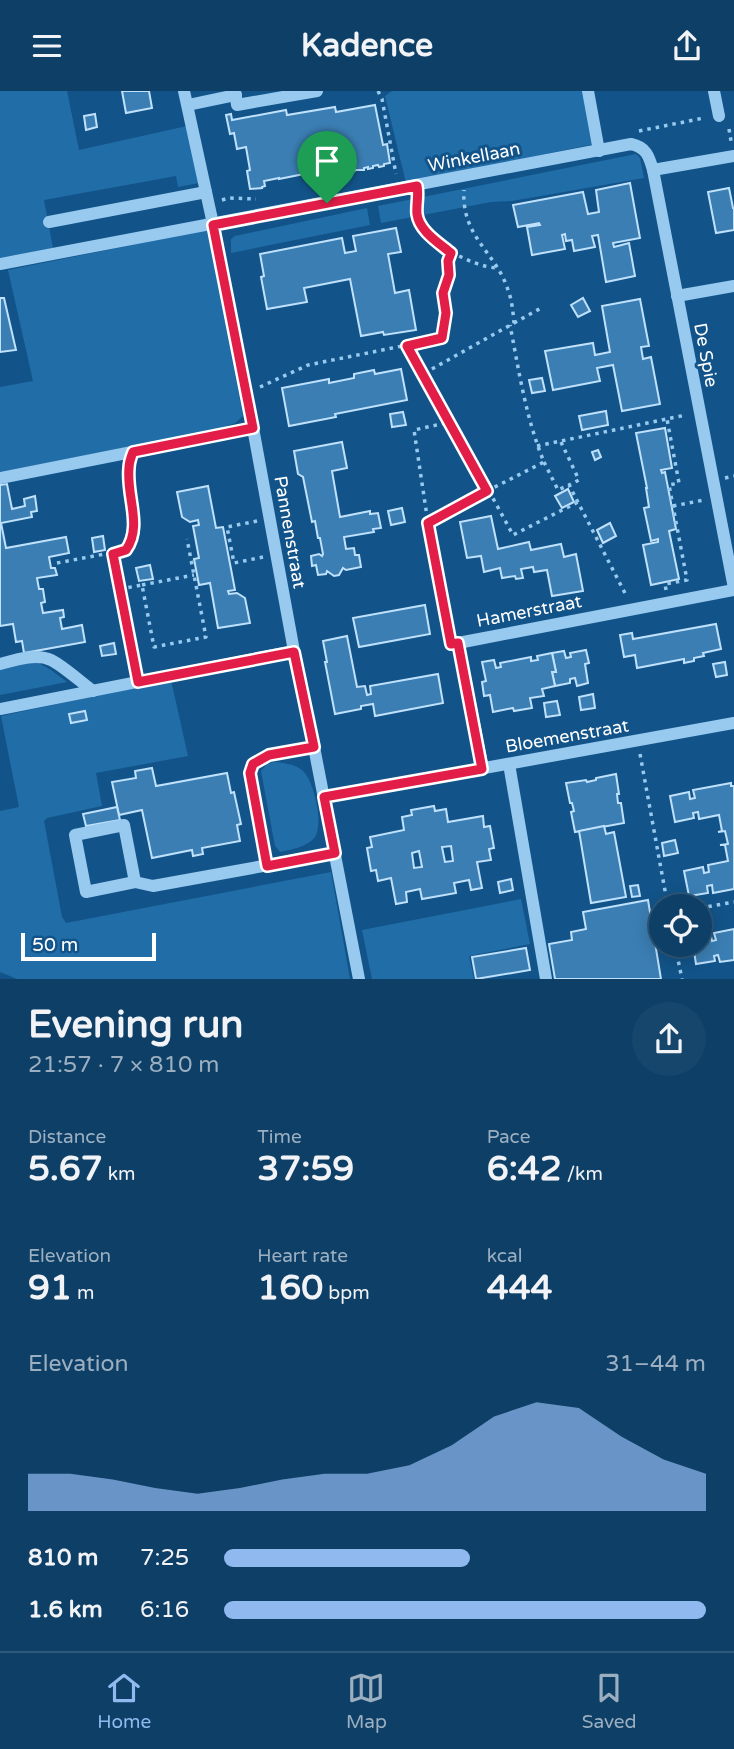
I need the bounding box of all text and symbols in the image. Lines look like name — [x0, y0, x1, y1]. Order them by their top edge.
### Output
icon: menu — [28, 27, 66, 65]
text: Kadence — [301, 27, 433, 65]
icon: share — [668, 27, 706, 65]
pin — [297, 131, 357, 203]
street label: Winkellaan — [426, 137, 522, 177]
icon: arrive — [308, 142, 346, 180]
street label: De Spie — [689, 321, 723, 389]
street label: Pannenstraat — [269, 474, 311, 590]
street label: Hamerstraat — [475, 590, 584, 632]
street label: Bloemenstraat — [504, 714, 631, 758]
map controls — [649, 894, 712, 957]
button: locate — [649, 894, 712, 957]
scale bar — [21, 930, 156, 962]
text: 50 m — [32, 934, 78, 956]
text: Evening run — [28, 1002, 243, 1048]
button: share — [632, 1002, 706, 1076]
text: 21:57 · 7 × 810 m — [28, 1051, 219, 1079]
text: Distance — [28, 1126, 106, 1148]
text: Time — [257, 1126, 302, 1148]
text: Pace — [487, 1126, 530, 1148]
text: 5.67 — [28, 1148, 103, 1190]
text: 37:59 — [257, 1148, 354, 1190]
text: 6:42 — [487, 1148, 562, 1190]
text: km — [103, 1163, 135, 1185]
text: /km — [562, 1163, 603, 1185]
text: Elevation — [28, 1245, 111, 1267]
text: Heart rate — [257, 1245, 348, 1267]
text: kcal — [487, 1245, 522, 1267]
text: 91 — [28, 1267, 72, 1309]
text: 160 — [257, 1267, 323, 1309]
text: 444 — [487, 1267, 553, 1309]
text: m — [72, 1282, 94, 1304]
text: bpm — [323, 1282, 370, 1304]
text: Elevation — [28, 1350, 129, 1378]
text: 31–44 m — [605, 1350, 706, 1378]
text: 810 m — [28, 1544, 98, 1572]
text: 7:25 — [140, 1544, 189, 1572]
text: 1.6 km — [28, 1596, 103, 1624]
text: 6:16 — [140, 1596, 189, 1624]
tab: Home — [97, 1669, 151, 1733]
tab: Map — [346, 1669, 387, 1733]
tab: Saved — [582, 1669, 637, 1733]

